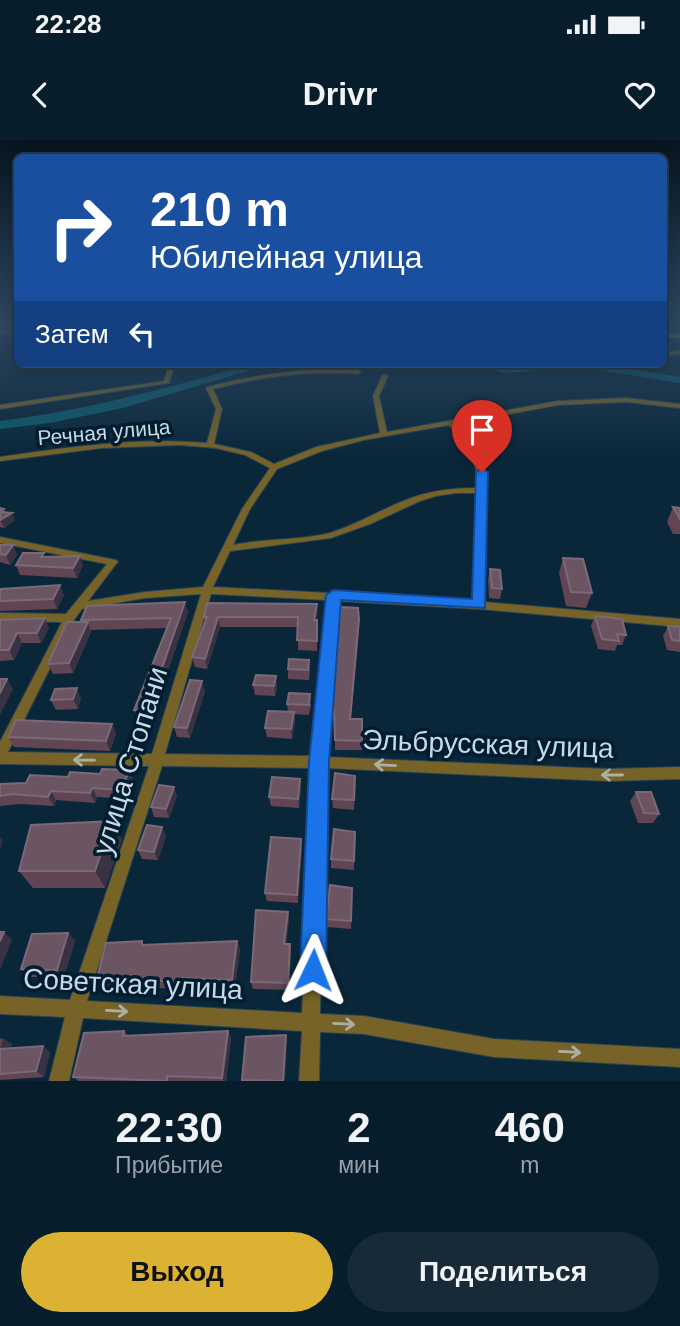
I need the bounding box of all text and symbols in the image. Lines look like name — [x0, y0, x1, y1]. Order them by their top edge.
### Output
text: 22:28 — [35, 9, 102, 39]
icon: back — [21, 76, 59, 114]
text: Drivr — [303, 76, 377, 112]
icon: heart — [621, 76, 659, 114]
icon: right — [35, 182, 126, 273]
text: 210 m — [150, 182, 289, 236]
text: Юбилейная улица — [150, 239, 423, 275]
icon: left — [123, 315, 161, 353]
text: Затем — [35, 319, 109, 349]
pin — [452, 400, 512, 472]
icon: arrive — [463, 411, 501, 449]
street label: Речная улица — [37, 415, 172, 449]
street label: улица Стопани — [87, 663, 173, 859]
street label: Эльбрусская улица — [362, 724, 615, 764]
one-way arrow — [72, 753, 95, 766]
one-way arrow — [373, 759, 396, 772]
one-way arrow — [601, 768, 624, 782]
position arrow — [276, 933, 350, 1007]
street label: Советская улица — [22, 963, 244, 1005]
one-way arrow — [105, 1005, 128, 1018]
one-way arrow — [332, 1018, 355, 1031]
one-way arrow — [558, 1046, 580, 1059]
text: 22:30 — [115, 1104, 223, 1151]
text: 2 — [347, 1104, 371, 1151]
text: 460 — [495, 1104, 565, 1151]
text: Прибытие — [115, 1152, 223, 1178]
text: мин — [338, 1152, 380, 1178]
text: m — [520, 1152, 539, 1178]
button: Выход — [21, 1232, 333, 1312]
button: Поделиться — [347, 1232, 659, 1312]

